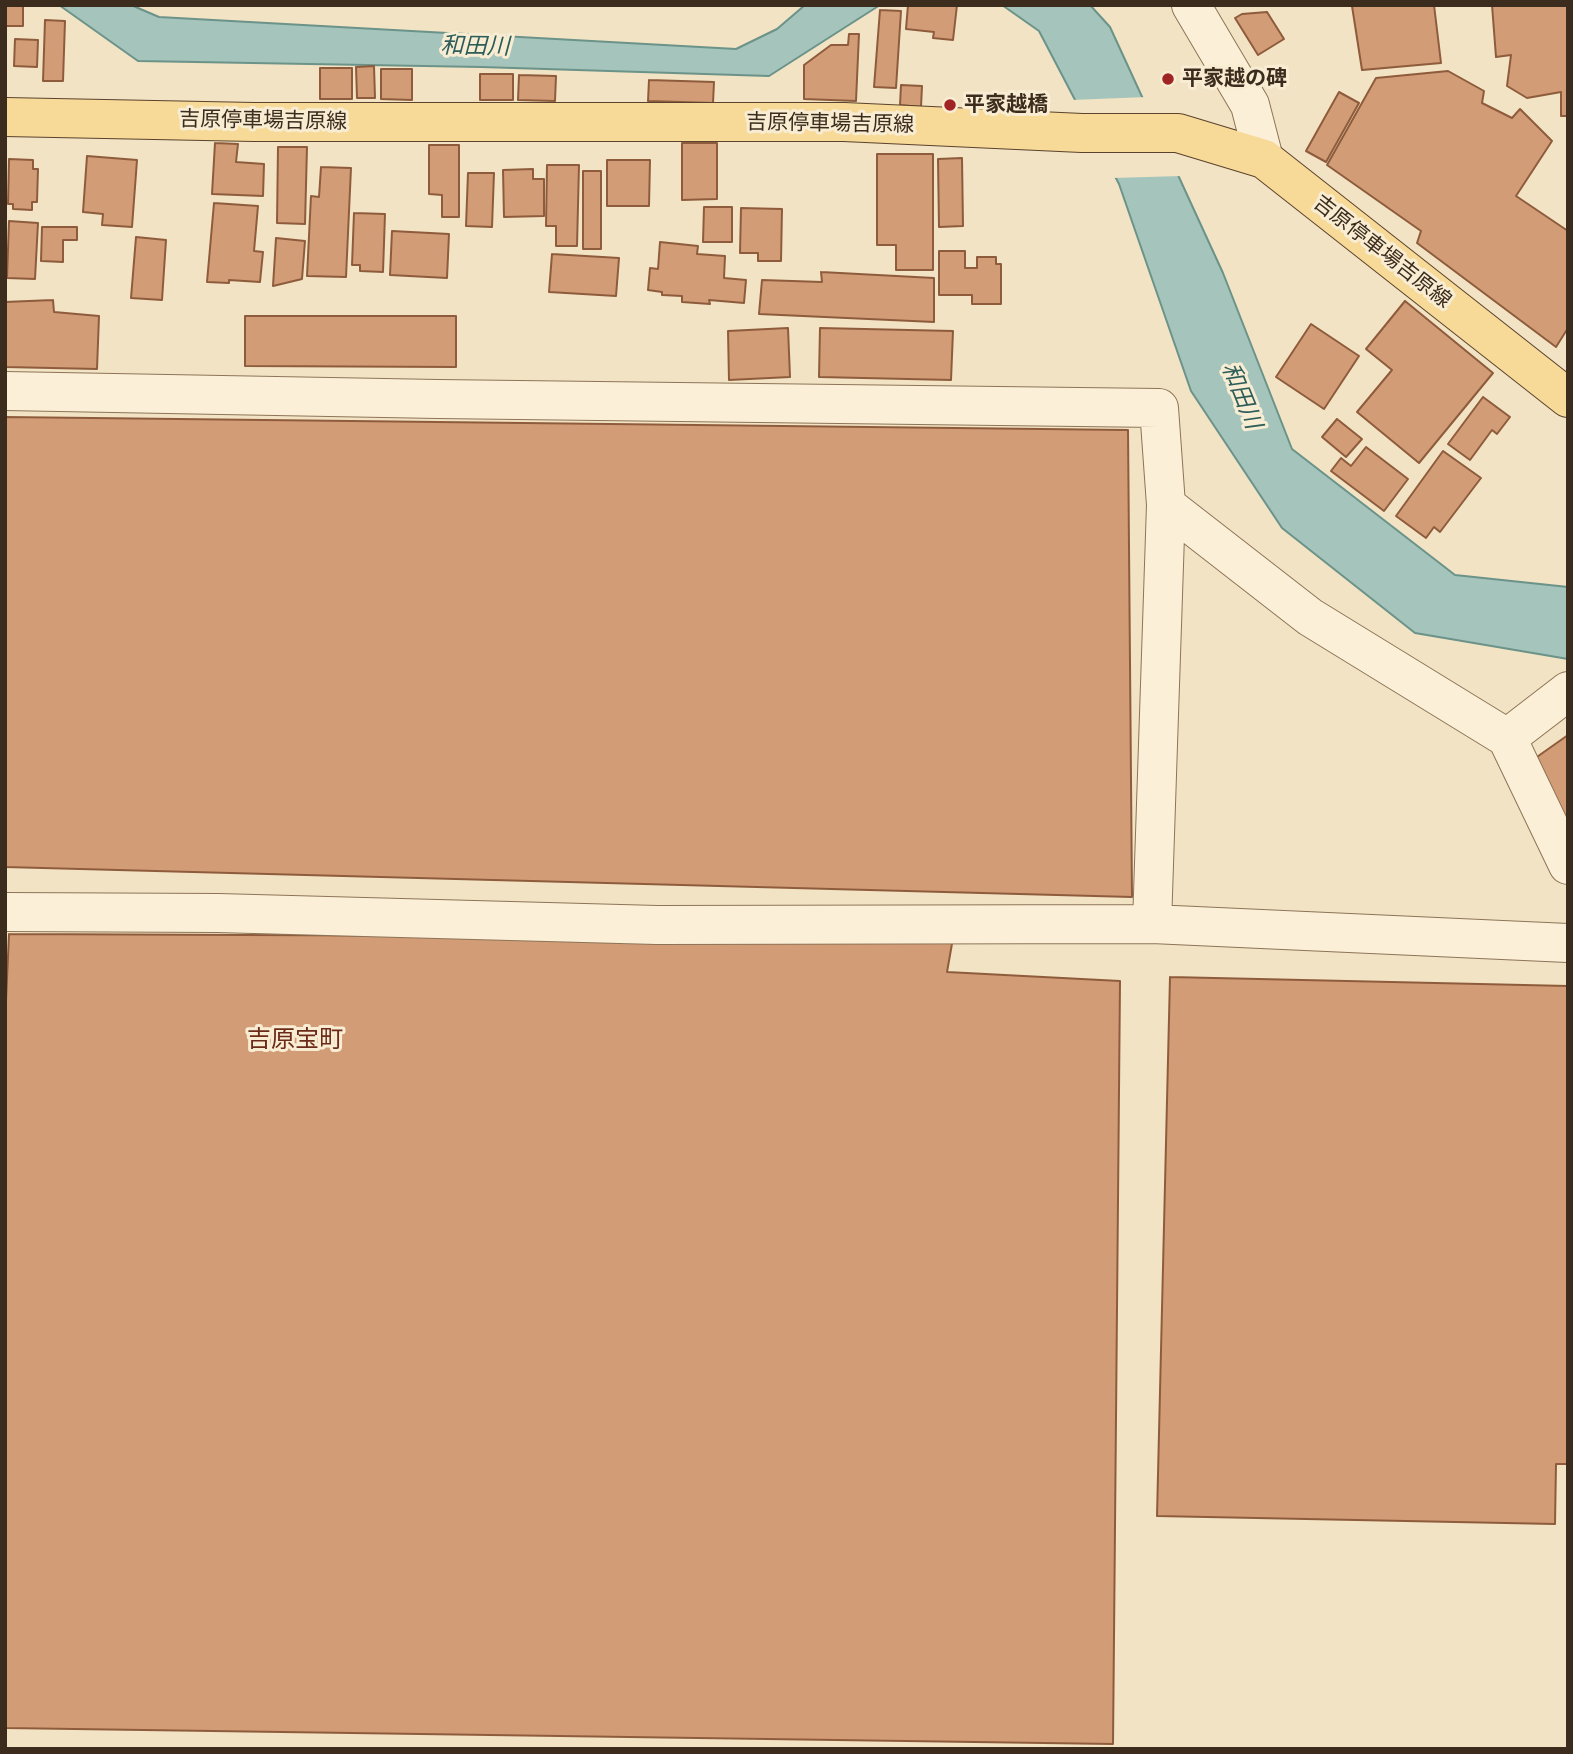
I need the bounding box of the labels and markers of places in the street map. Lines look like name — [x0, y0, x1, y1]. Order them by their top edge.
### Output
place label: 平家越の碑 — [1182, 66, 1287, 92]
marker: 平家越の碑 — [1160, 71, 1176, 87]
place label: 平家越橋 — [964, 92, 1048, 118]
marker: 平家越橋 — [942, 97, 958, 113]

